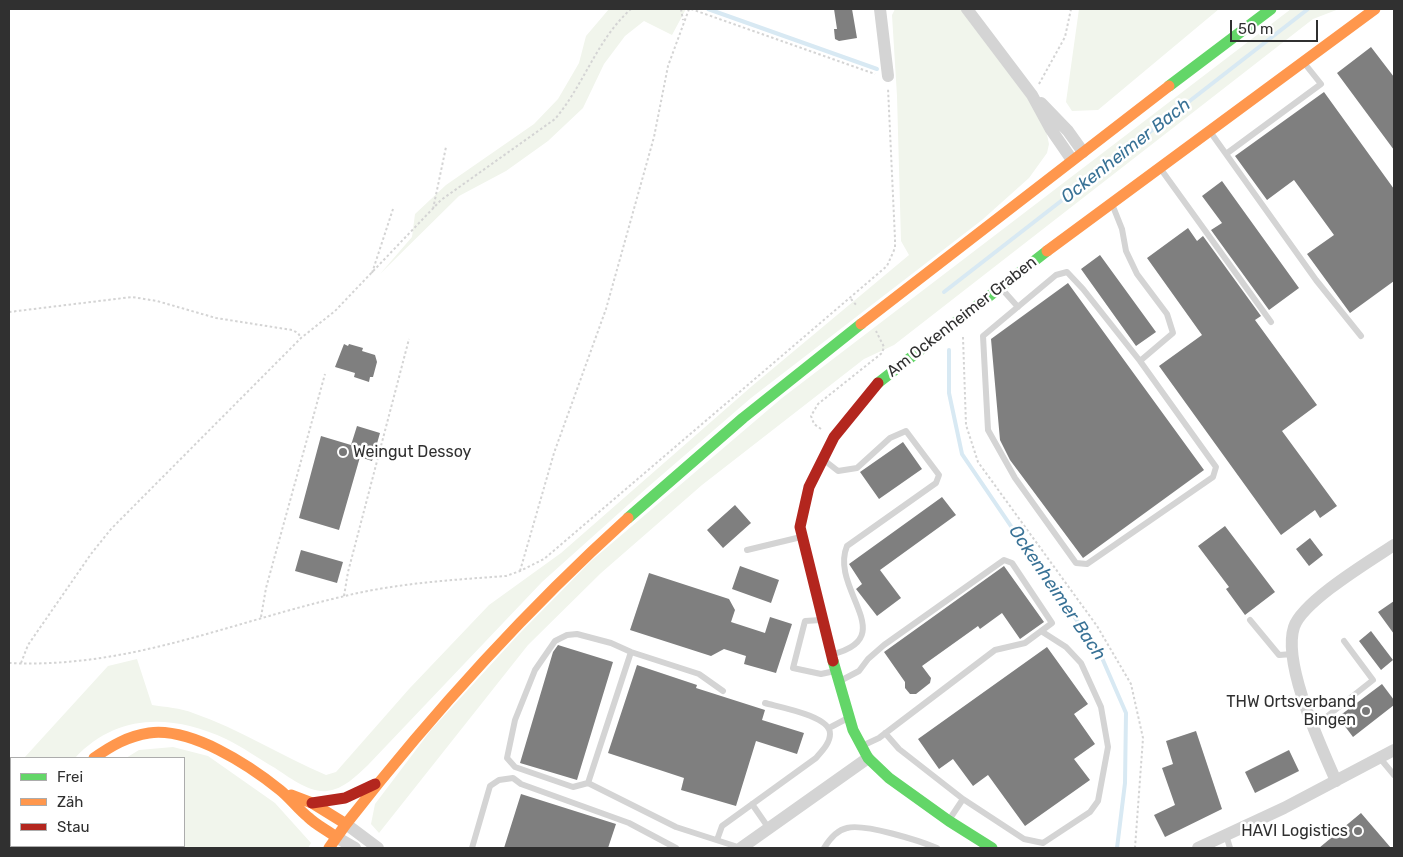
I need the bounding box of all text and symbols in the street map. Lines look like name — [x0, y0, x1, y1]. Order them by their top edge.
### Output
scale bar — [1233, 10, 1320, 42]
text: 50 m — [1238, 20, 1273, 38]
water label: Ockenheimer Bach — [1057, 94, 1195, 208]
street label: Am Ockenheimer Graben — [883, 253, 1041, 381]
place label: Weingut Dessoy — [353, 442, 471, 462]
marker: Weingut Dessoy — [337, 446, 349, 458]
water label: Ockenheimer Bach — [1004, 521, 1110, 665]
place label: THW Ortsverband Bingen — [1226, 692, 1356, 730]
marker: THW Ortsverband Bingen — [1360, 705, 1372, 717]
legend — [10, 757, 185, 847]
text: Frei — [57, 768, 83, 786]
text: Zäh — [57, 793, 83, 811]
text: Stau — [57, 818, 90, 836]
place label: HAVI Logistics — [1241, 821, 1348, 841]
marker: HAVI Logistics — [1352, 825, 1364, 837]

